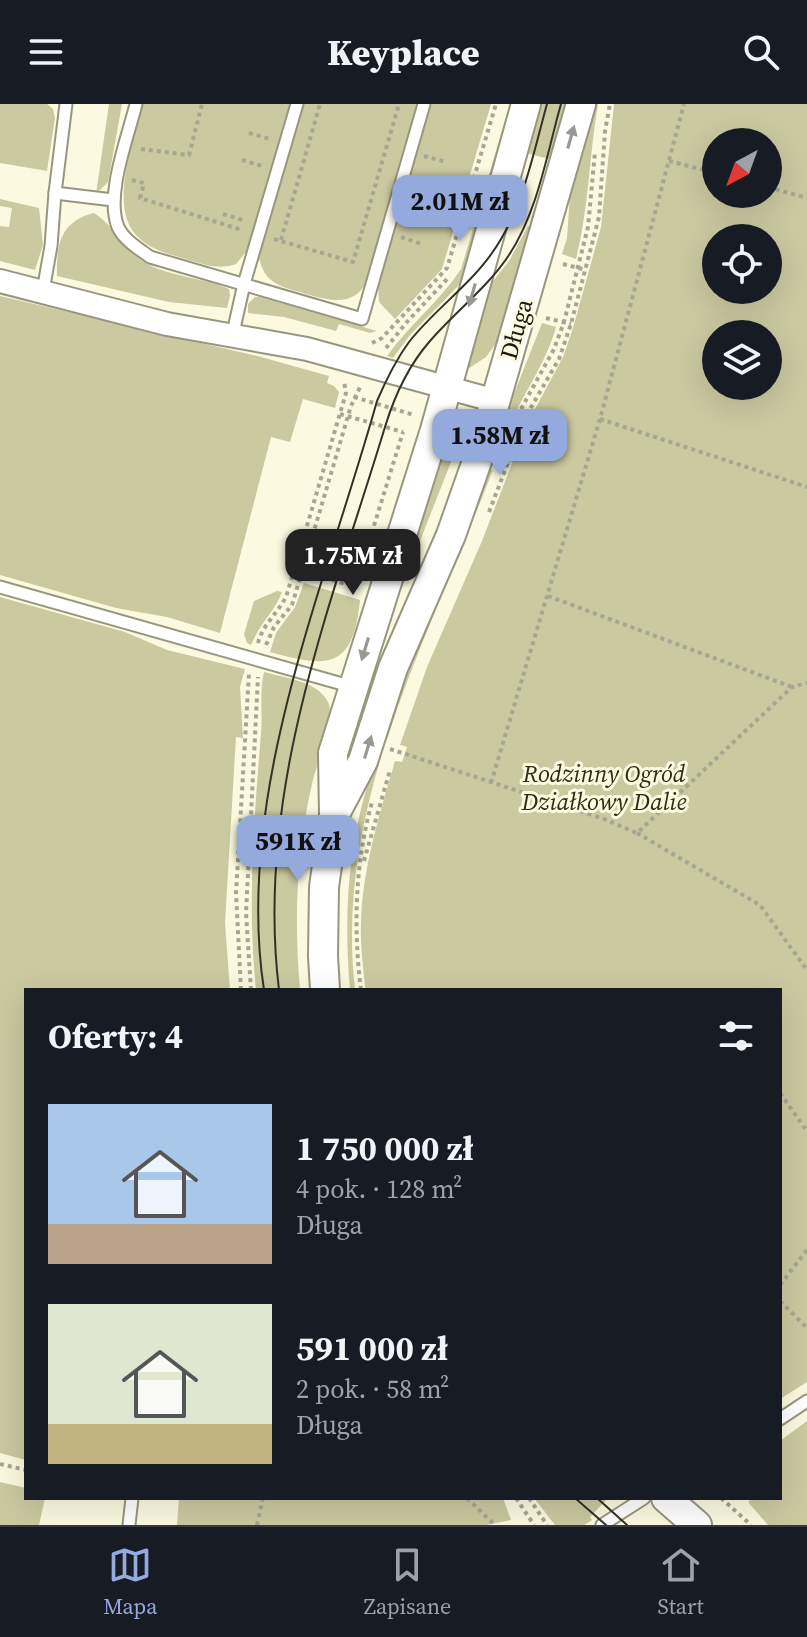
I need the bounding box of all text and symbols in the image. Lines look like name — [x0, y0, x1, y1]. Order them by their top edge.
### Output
text: Keyplace — [327, 28, 480, 77]
icon: menu — [24, 30, 68, 74]
icon: search — [739, 30, 783, 74]
one-way arrow — [565, 125, 578, 149]
north arrow — [702, 128, 782, 208]
map controls — [702, 128, 782, 400]
pin: 2.01M zł — [377, 175, 543, 243]
text: 2.01M zł — [410, 183, 510, 219]
button: locate — [702, 224, 782, 304]
one-way arrow — [465, 283, 478, 307]
street label: Długa — [492, 294, 541, 363]
button: layers — [702, 320, 782, 400]
pin: 1.58M zł — [417, 409, 583, 477]
text: 1.58M zł — [450, 417, 550, 453]
pin: 1.75M zł — [270, 529, 436, 597]
text: 1.75M zł — [303, 537, 403, 573]
one-way arrow — [358, 637, 370, 661]
one-way arrow — [362, 734, 375, 758]
park label: Rodzinny Ogród Działkowy Dalie — [521, 757, 687, 818]
pin: 591K zł — [224, 815, 372, 883]
text: 591K zł — [255, 823, 341, 859]
text: Oferty: 4 — [48, 1013, 183, 1059]
icon: filters — [714, 1014, 758, 1058]
text: 1 750 000 zł — [296, 1125, 474, 1171]
icon: home — [112, 1136, 208, 1232]
text: 4 pok. · 128 m² — [296, 1171, 462, 1207]
text: Długa — [296, 1207, 363, 1243]
text: 591 000 zł — [296, 1325, 448, 1371]
icon: home — [112, 1336, 208, 1432]
text: 2 pok. · 58 m² — [296, 1371, 449, 1407]
text: Długa — [296, 1407, 363, 1443]
tab: Mapa — [103, 1543, 157, 1621]
tab: Zapisane — [364, 1543, 451, 1621]
tab: Start — [658, 1543, 704, 1621]

